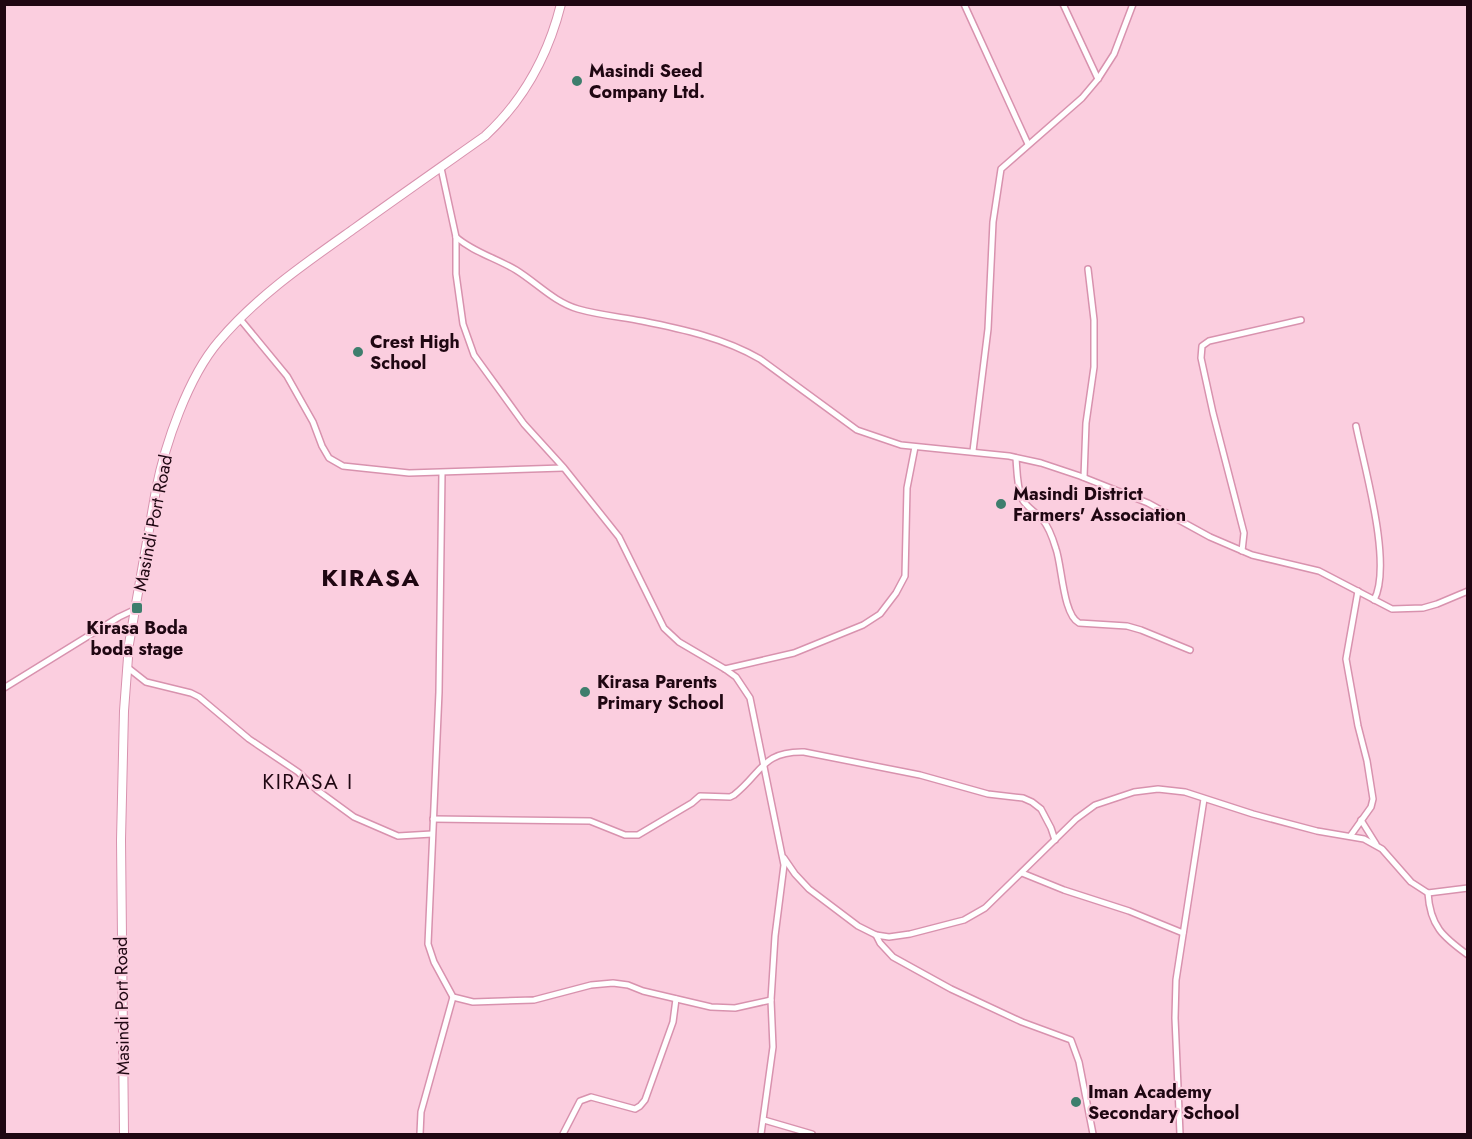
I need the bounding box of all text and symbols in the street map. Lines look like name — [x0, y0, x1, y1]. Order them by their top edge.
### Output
place label: Masindi Seed Company Ltd. — [589, 58, 705, 105]
marker: Masindi Seed Company Ltd. — [570, 74, 584, 88]
place label: Crest High School — [370, 329, 460, 376]
marker: Crest High School — [351, 345, 365, 359]
street label: Masindi Port Road — [127, 452, 179, 594]
place label: Masindi District Farmers' Association — [1013, 481, 1186, 528]
marker: Masindi District Farmers' Association — [994, 497, 1008, 511]
district label: KIRASA — [321, 560, 421, 595]
marker: Kirasa Boda boda stage — [130, 601, 144, 615]
place label: Kirasa Boda boda stage — [86, 615, 188, 662]
place label: Kirasa Parents Primary School — [597, 669, 724, 716]
marker: Kirasa Parents Primary School — [578, 685, 592, 699]
district label: KIRASA I — [262, 767, 354, 797]
street label: Masindi Port Road — [108, 936, 136, 1076]
place label: Iman Academy Secondary School — [1088, 1079, 1239, 1126]
marker: Iman Academy Secondary School — [1069, 1095, 1083, 1109]

